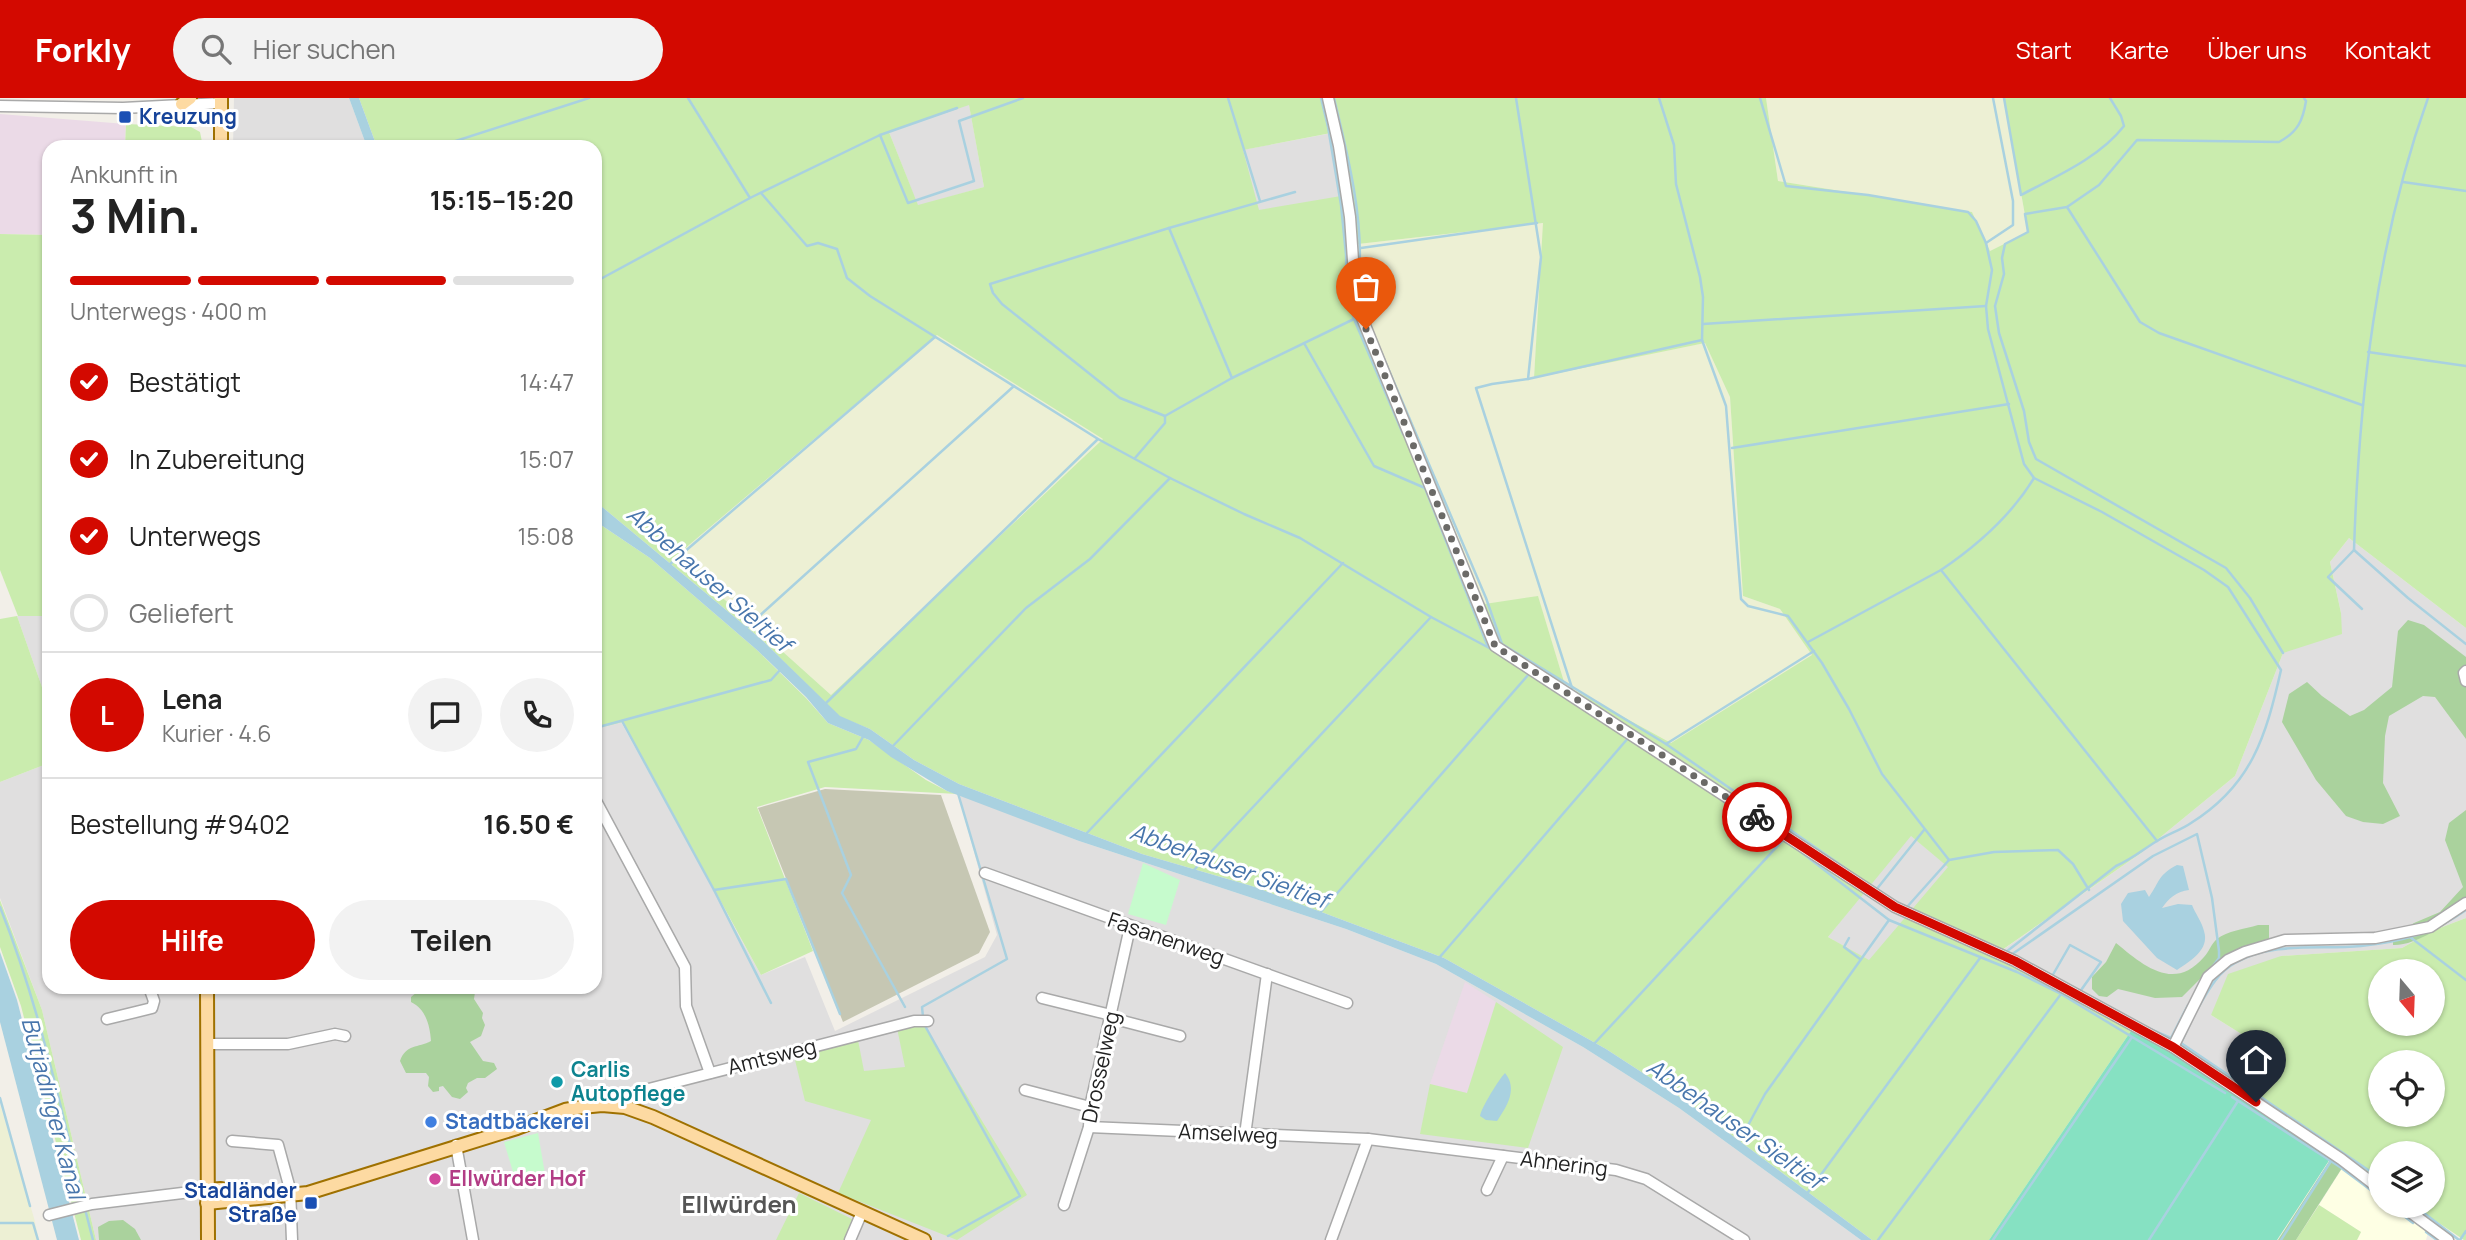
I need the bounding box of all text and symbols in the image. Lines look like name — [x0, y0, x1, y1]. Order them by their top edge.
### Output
search box — [173, 18, 663, 81]
text: Forkly — [35, 27, 131, 72]
icon: search — [197, 30, 235, 68]
text: Hier suchen — [253, 31, 396, 67]
text: Start — [2016, 33, 2072, 66]
text: Karte — [2110, 33, 2169, 66]
text: Über uns — [2207, 33, 2307, 66]
text: Kontakt — [2345, 33, 2431, 66]
place label: Kreuzung — [139, 102, 237, 130]
marker: Kreuzung — [117, 109, 133, 125]
text: Ankunft in — [70, 158, 178, 190]
text: 15:15–15:20 — [430, 182, 574, 218]
text: 3 Min. — [70, 184, 201, 247]
pin — [1336, 257, 1396, 329]
icon: bag — [1347, 268, 1385, 306]
text: Unterwegs · 400 m — [70, 295, 267, 327]
icon: check — [70, 363, 108, 401]
text: Bestätigt — [129, 364, 241, 400]
text: 14:47 — [519, 366, 574, 398]
icon: check — [70, 440, 108, 478]
text: In Zubereitung — [129, 441, 305, 477]
text: 15:07 — [519, 443, 574, 475]
water label: Abbehauser Sieltief — [621, 498, 802, 662]
icon: check — [70, 517, 108, 555]
text: Unterwegs — [129, 518, 261, 554]
text: 15:08 — [517, 520, 574, 552]
text: Geliefert — [129, 595, 234, 631]
button: chat — [408, 678, 482, 752]
button: phone — [500, 678, 574, 752]
text: Lena — [162, 681, 222, 717]
text: L — [100, 697, 114, 733]
text: Kurier · 4.6 — [162, 717, 272, 749]
courier — [1722, 782, 1792, 852]
icon: bike — [1738, 798, 1776, 836]
text: Bestellung #9402 — [70, 806, 290, 842]
text: 16.50 € — [483, 806, 574, 842]
water label: Abbehauser Sieltief — [1126, 814, 1337, 917]
button: Hilfe — [70, 900, 315, 980]
button: Teilen — [329, 900, 574, 980]
street label: Fasanenweg — [1104, 905, 1228, 971]
north arrow — [2368, 959, 2445, 1036]
map controls — [2368, 959, 2445, 1218]
street label: Drosselweg — [1075, 1008, 1126, 1125]
water label: Butjadinger Kanal — [14, 1014, 94, 1204]
pin — [2226, 1030, 2286, 1102]
street label: Amtsweg — [724, 1031, 819, 1081]
icon: home — [2237, 1041, 2275, 1079]
water label: Abbehauser Sieltief — [1641, 1050, 1834, 1199]
button: locate — [2368, 1050, 2445, 1127]
place label: Carlis Autopflege — [571, 1055, 685, 1107]
marker: Carlis Autopflege — [549, 1074, 565, 1090]
place label: Stadtbäckerei — [445, 1107, 590, 1135]
marker: Stadtbäckerei — [423, 1114, 439, 1130]
street label: Amselweg — [1178, 1116, 1279, 1150]
button: layers — [2368, 1141, 2445, 1218]
street label: Ahnering — [1519, 1144, 1609, 1182]
place label: Ellwürder Hof — [449, 1164, 586, 1192]
marker: Ellwürder Hof — [427, 1171, 443, 1187]
place label: Stadländer Straße — [184, 1176, 297, 1228]
district label: Ellwürden — [681, 1187, 797, 1220]
marker: Stadländer Straße — [303, 1195, 319, 1211]

